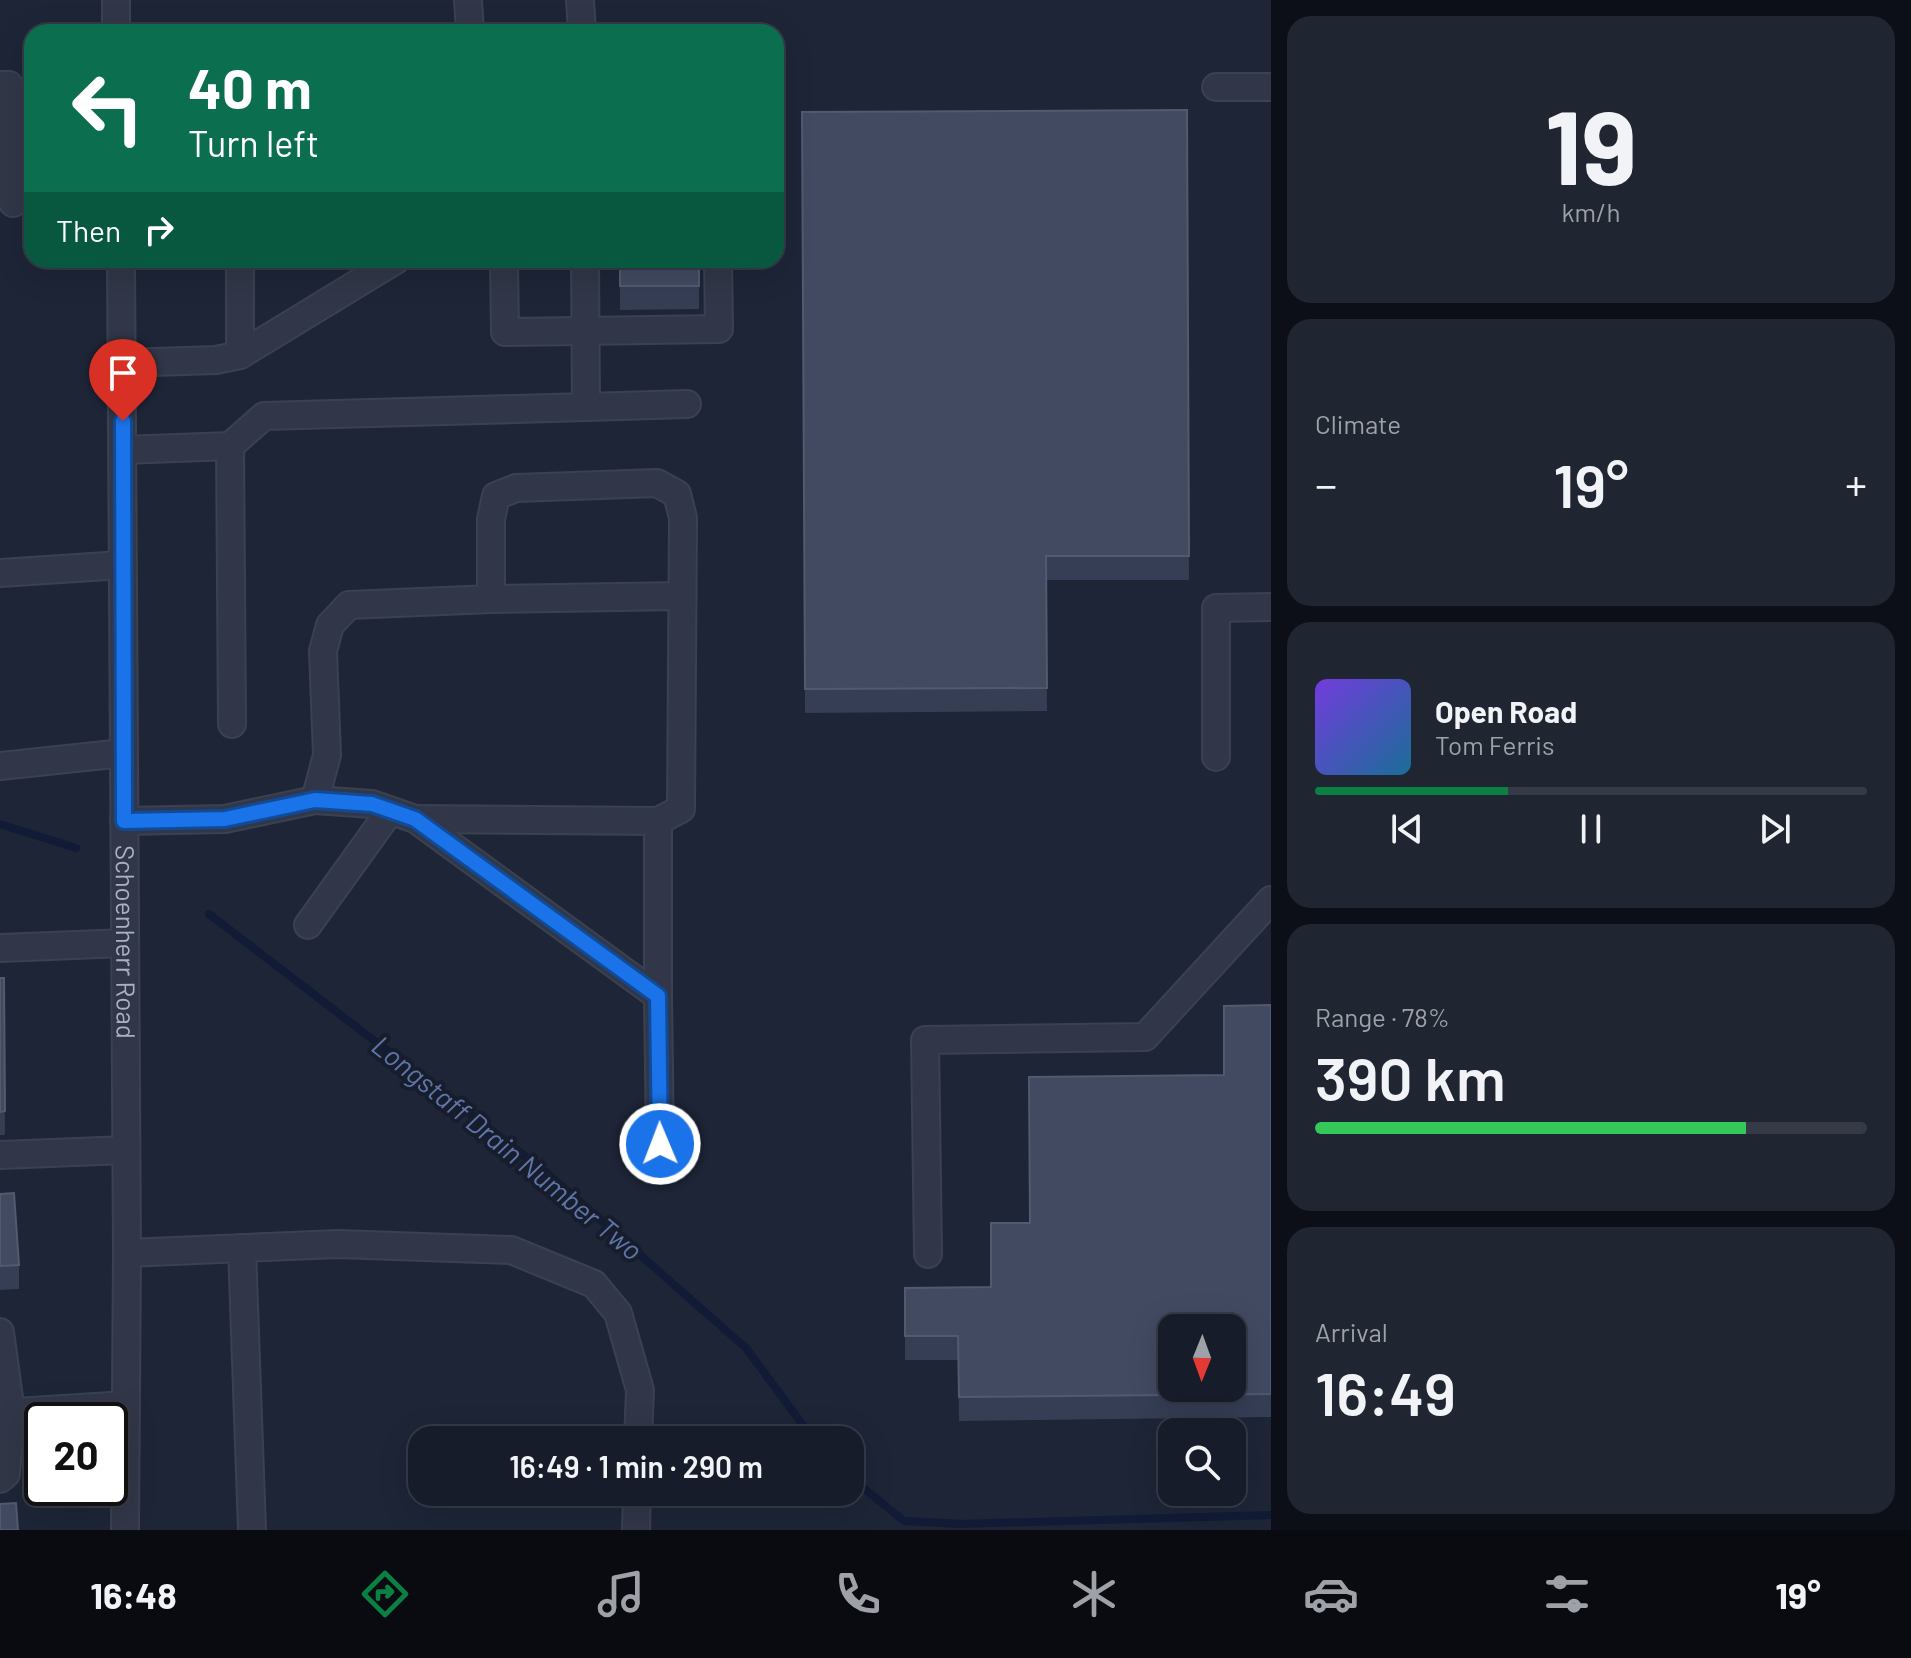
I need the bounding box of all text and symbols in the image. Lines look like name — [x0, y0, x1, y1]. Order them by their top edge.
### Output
text: 40 m — [188, 53, 312, 120]
icon: left — [56, 56, 160, 160]
text: 19 — [1545, 81, 1637, 206]
text: Turn left — [188, 121, 319, 164]
text: km/h — [1562, 196, 1620, 227]
icon: right — [137, 208, 181, 252]
text: Then — [56, 212, 121, 248]
pin — [89, 339, 157, 421]
icon: arrive — [101, 351, 145, 395]
text: Climate — [1315, 408, 1401, 439]
text: 19° — [1553, 448, 1629, 520]
text: − — [1315, 457, 1337, 510]
text: + — [1845, 457, 1867, 510]
text: Open Road — [1435, 693, 1577, 729]
text: Tom Ferris — [1435, 729, 1555, 760]
icon: previous — [1385, 807, 1429, 851]
icon: pause — [1569, 807, 1613, 851]
icon: next — [1753, 807, 1797, 851]
street label: Schoenherr Road — [111, 845, 143, 1039]
text: Range · 78% — [1315, 1001, 1450, 1032]
water label: Longstaff Drain Number Two — [366, 1028, 650, 1267]
text: 390 km — [1315, 1041, 1506, 1113]
position arrow — [618, 1102, 702, 1186]
north arrow — [1158, 1314, 1246, 1402]
map controls — [1158, 1314, 1246, 1506]
text: Arrival — [1315, 1316, 1388, 1347]
text: 16:49 — [1315, 1356, 1456, 1428]
speed limit sign: 20 — [24, 1402, 128, 1506]
button: search — [1158, 1418, 1246, 1506]
text: 16:49 · 1 min · 290 m — [509, 1448, 763, 1484]
icon: directions — [357, 1566, 413, 1622]
icon: music — [593, 1566, 649, 1622]
icon: phone — [830, 1566, 886, 1622]
icon: climate — [1066, 1566, 1122, 1622]
icon: car — [1303, 1566, 1359, 1622]
icon: filters — [1539, 1566, 1595, 1622]
text: 16:48 — [90, 1573, 177, 1616]
text: 19° — [1775, 1573, 1821, 1616]

